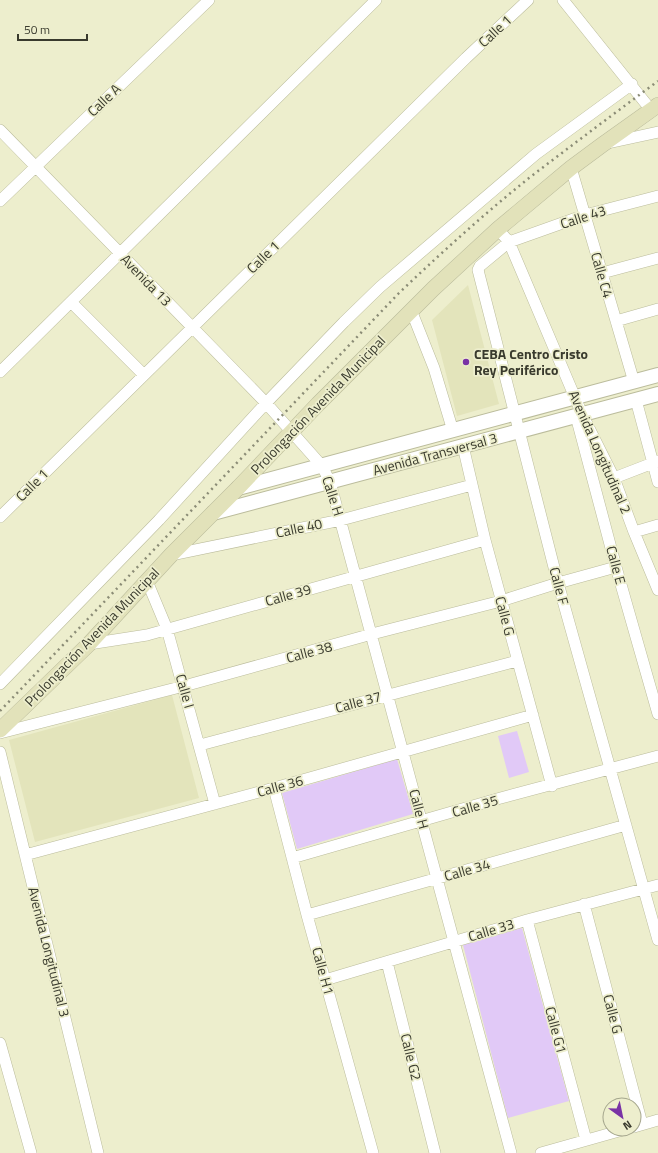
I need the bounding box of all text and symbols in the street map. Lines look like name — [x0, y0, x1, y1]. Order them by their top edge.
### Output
street label: Calle 1 — [473, 10, 516, 52]
scale bar — [18, 16, 87, 42]
text: 50 m — [24, 20, 50, 39]
street label: Calle A — [82, 78, 126, 121]
street label: Calle 43 — [557, 199, 608, 234]
street label: Calle 1 — [241, 236, 284, 278]
street label: Avenida 13 — [116, 249, 177, 311]
street label: Calle C4 — [586, 250, 619, 300]
street label: Prolongación Avenida Municipal — [245, 330, 390, 479]
place label: CEBA Centro Cristo Rey Periférico — [474, 343, 588, 380]
marker: CEBA Centro Cristo Rey Periférico — [461, 357, 471, 367]
street label: Avenida Longitudinal 2 — [564, 387, 637, 517]
street label: Avenida Transversal 3 — [370, 427, 499, 480]
street label: Calle 1 — [10, 463, 53, 506]
street label: Calle H — [317, 473, 350, 518]
street label: Calle 40 — [274, 512, 324, 543]
street label: Calle E — [601, 543, 632, 587]
street label: Prolongación Avenida Municipal — [19, 562, 164, 711]
street label: Calle F — [544, 564, 575, 607]
street label: Calle 39 — [262, 578, 313, 611]
street label: Calle G — [490, 594, 521, 638]
street label: Calle 38 — [283, 635, 334, 668]
street label: Calle I — [171, 671, 200, 710]
street label: Calle 37 — [332, 685, 383, 718]
street label: Calle 36 — [254, 769, 305, 802]
street label: Calle H — [404, 786, 435, 831]
street label: Calle 35 — [449, 789, 500, 822]
street label: Calle 34 — [441, 853, 492, 886]
street label: Avenida Longitudinal 3 — [23, 885, 76, 1019]
street label: Calle 33 — [465, 913, 516, 946]
street label: Calle H1 — [307, 945, 340, 997]
street label: Calle G — [598, 992, 629, 1036]
street label: Calle G1 — [540, 1004, 573, 1056]
street label: Calle G2 — [396, 1031, 427, 1083]
north arrow — [602, 1097, 642, 1137]
text: N — [620, 1117, 635, 1134]

